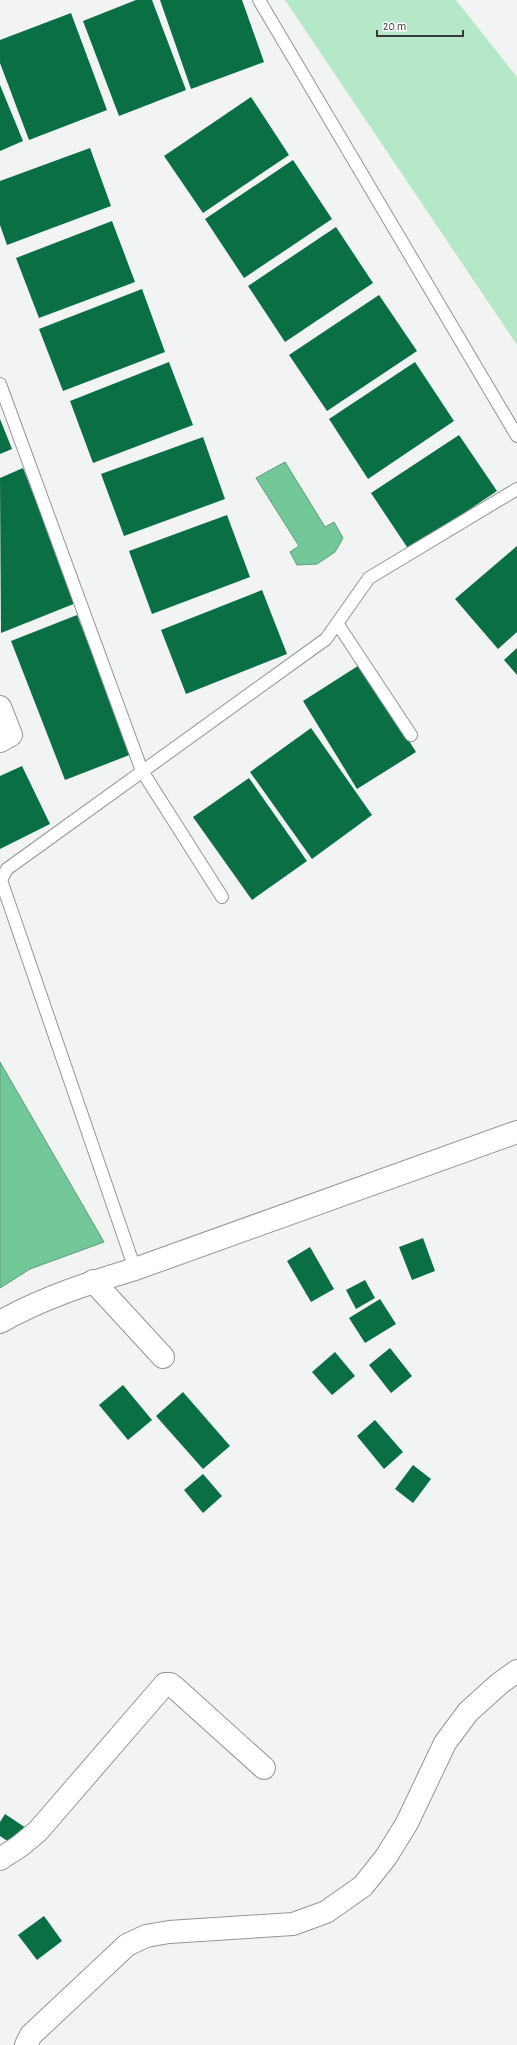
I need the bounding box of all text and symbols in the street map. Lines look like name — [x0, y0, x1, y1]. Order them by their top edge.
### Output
scale bar — [377, 12, 463, 38]
text: 20 m — [383, 20, 406, 32]

